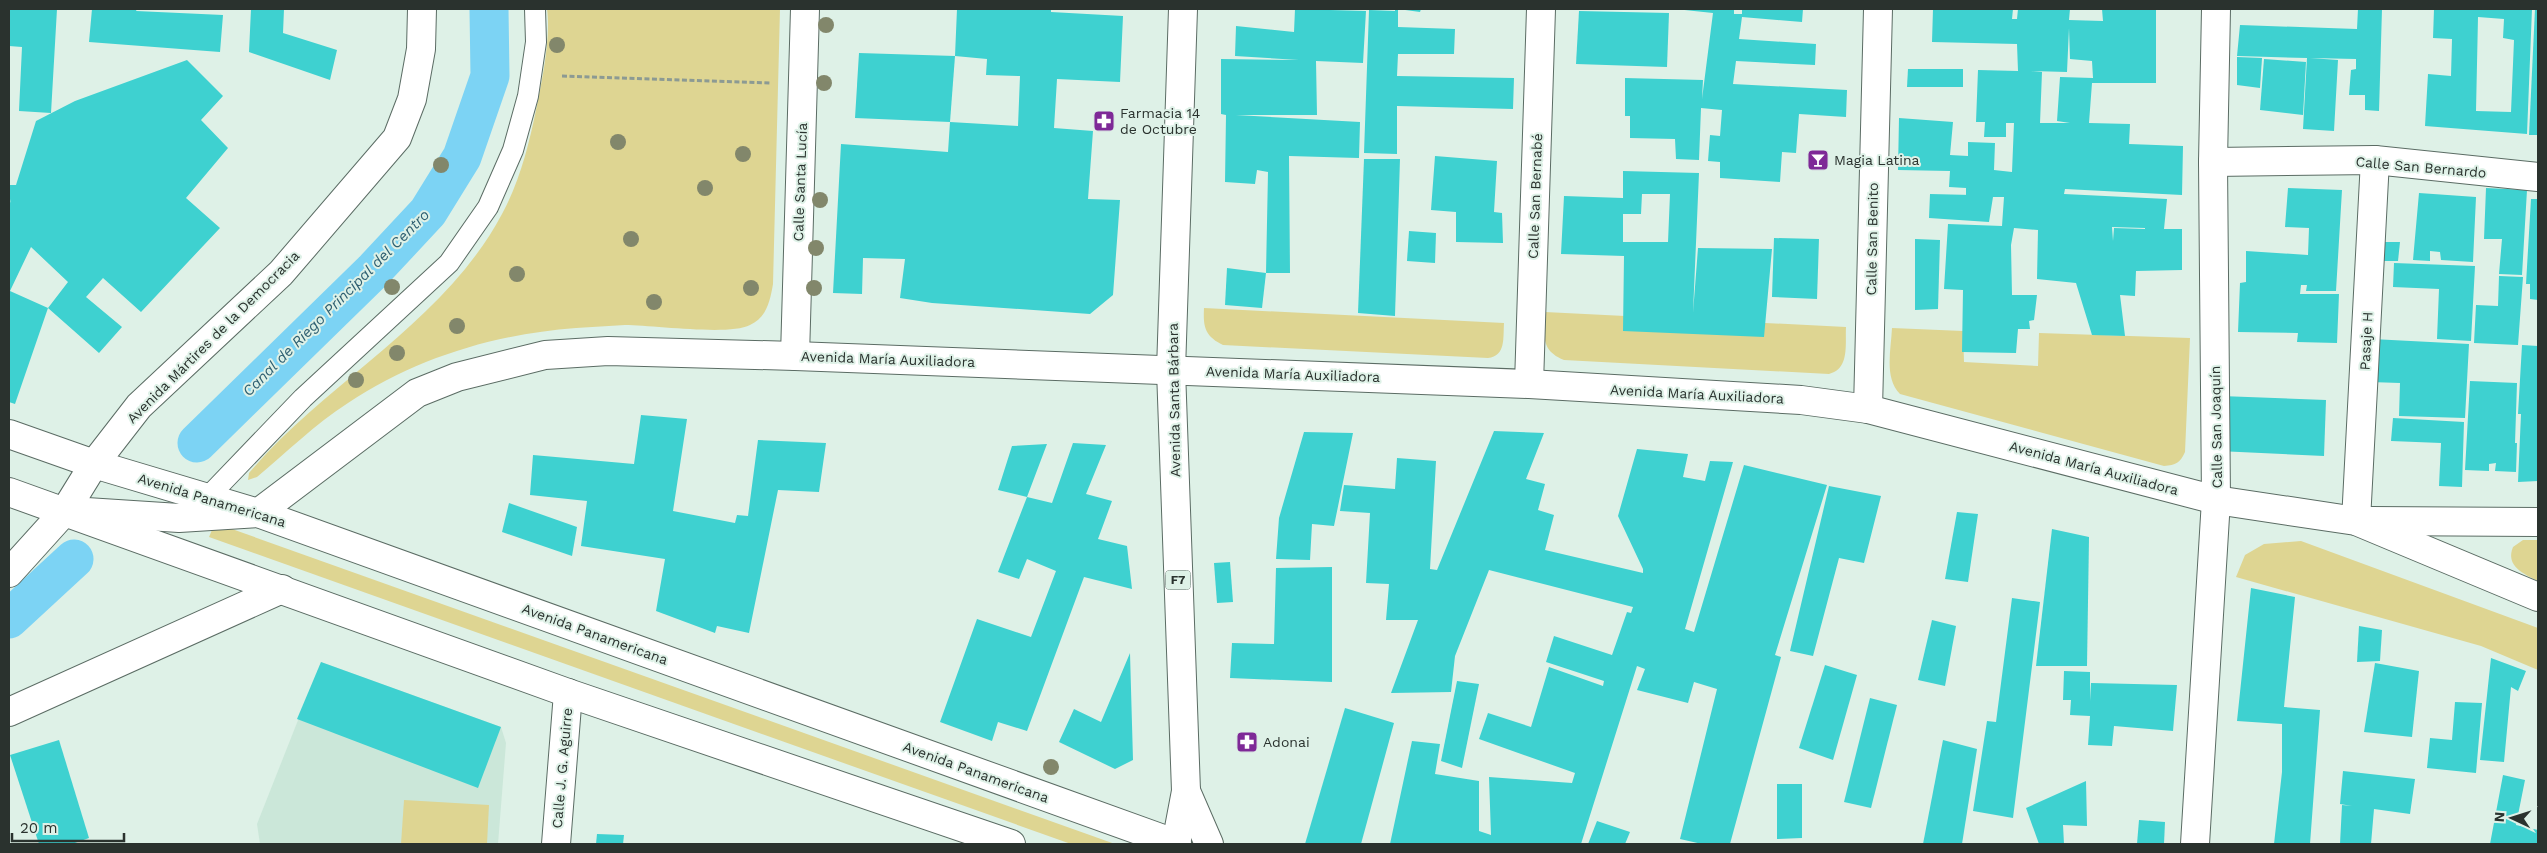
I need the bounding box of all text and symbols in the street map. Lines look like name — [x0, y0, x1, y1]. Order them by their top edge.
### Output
place label: Farmacia 14 de Octubre — [1120, 105, 1200, 137]
pharmacy icon: Farmacia 14 de Octubre — [1092, 109, 1116, 133]
street label: Calle Santa Lucía — [790, 122, 810, 242]
street label: Calle San Bernabé — [1525, 133, 1545, 259]
bar icon: Magia Latina — [1806, 148, 1830, 172]
place label: Magia Latina — [1834, 152, 1920, 168]
street label: Calle San Bernardo — [2355, 153, 2487, 181]
street label: Calle San Benito — [1863, 182, 1881, 296]
water label: Canal de Riego Principal del Centro — [239, 206, 433, 400]
street label: Avenida Mártires de la Democracia — [124, 247, 303, 426]
street label: Pasaje H — [2356, 311, 2376, 371]
street label: Avenida Santa Bárbara — [1165, 323, 1183, 477]
street label: Avenida María Auxiliadora — [801, 348, 975, 370]
street label: Avenida María Auxiliadora — [1206, 363, 1380, 385]
street label: Calle San Joaquín — [2207, 365, 2225, 489]
street label: Avenida María Auxiliadora — [1610, 381, 1784, 407]
street label: Avenida María Auxiliadora — [2008, 438, 2180, 498]
street label: Avenida Panamericana — [136, 470, 288, 530]
road number: F7 — [1166, 570, 1190, 590]
street label: Avenida Panamericana — [520, 600, 670, 668]
street label: Calle J. G. Aguirre — [549, 707, 575, 829]
pharmacy icon: Adonai — [1235, 730, 1259, 754]
place label: Adonai — [1263, 734, 1310, 750]
street label: Avenida Panamericana — [901, 738, 1051, 806]
north arrow — [2487, 793, 2537, 843]
scale bar — [12, 810, 125, 842]
text: N — [2491, 811, 2507, 823]
text: 20 m — [20, 819, 58, 837]

